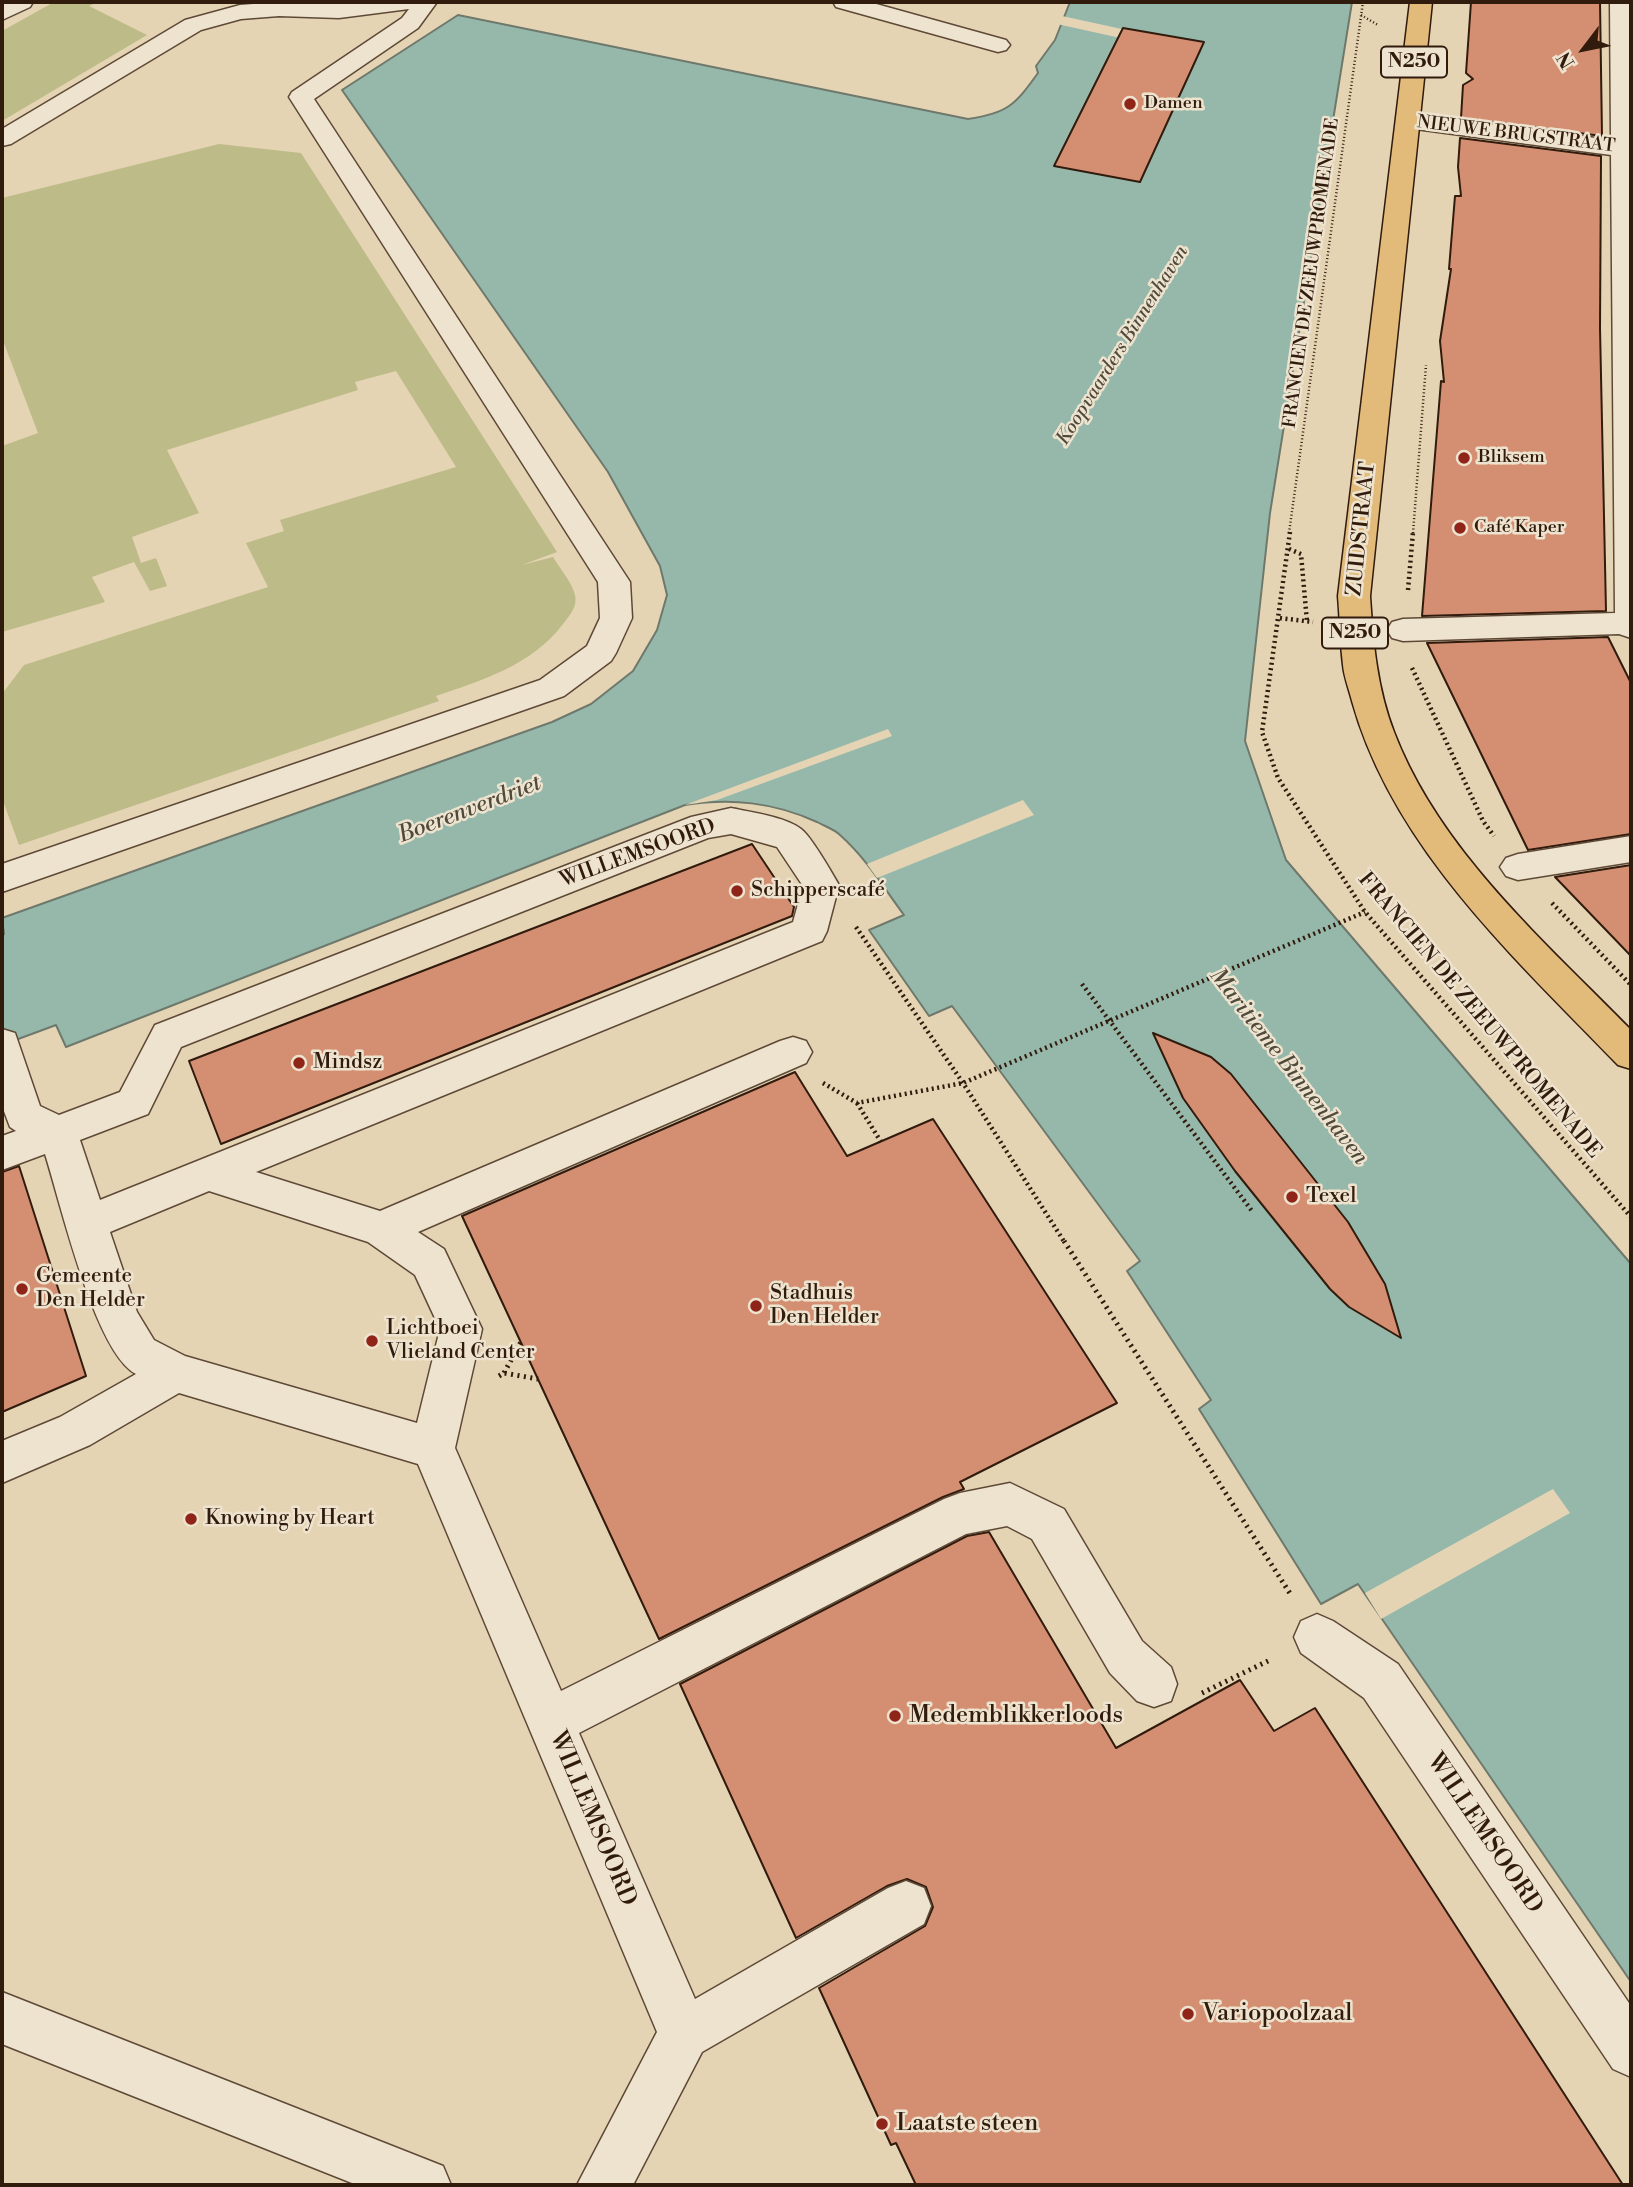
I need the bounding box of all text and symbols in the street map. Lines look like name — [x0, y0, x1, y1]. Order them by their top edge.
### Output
north arrow — [1549, 14, 1619, 84]
road number: N250 — [1381, 46, 1447, 78]
text: N — [1552, 47, 1580, 73]
place label: Damen — [1144, 93, 1203, 115]
marker: Damen — [1122, 96, 1138, 112]
street label: NIEUWE BRUGSTRAAT — [1416, 112, 1616, 158]
street label: FRANCIEN DE ZEEUWPROMENADE — [1280, 116, 1344, 430]
water label: Koopvaarders Binnenhaven — [1052, 242, 1194, 450]
place label: Bliksem — [1478, 447, 1545, 469]
marker: Bliksem — [1456, 450, 1472, 466]
street label: ZUIDSTRAAT — [1342, 461, 1382, 597]
place label: Café Kaper — [1474, 517, 1565, 539]
marker: Café Kaper — [1452, 520, 1468, 536]
road number: N250 — [1322, 618, 1388, 648]
water label: Boerenverdriet — [395, 770, 545, 850]
street label: WILLEMSOORD — [557, 814, 719, 894]
street label: FRANCIEN DE ZEEUWPROMENADE — [1352, 868, 1606, 1164]
place label: Schipperscafé — [751, 878, 885, 904]
marker: Schipperscafé — [729, 883, 745, 899]
water label: Maritieme Binnenhaven — [1203, 963, 1373, 1171]
place label: Mindsz — [313, 1050, 382, 1076]
marker: Mindsz — [291, 1055, 307, 1071]
place label: Texel — [1306, 1184, 1356, 1210]
marker: Texel — [1284, 1189, 1300, 1205]
place label: Gemeente Den Helder — [36, 1264, 145, 1314]
marker: Gemeente Den Helder — [14, 1281, 30, 1297]
place label: Stadhuis Den Helder — [770, 1281, 879, 1331]
marker: Stadhuis Den Helder — [748, 1298, 764, 1314]
place label: Lichtboei Vlieland Center — [386, 1316, 535, 1366]
marker: Lichtboei Vlieland Center — [364, 1333, 380, 1349]
place label: Knowing by Heart — [205, 1506, 375, 1532]
marker: Knowing by Heart — [183, 1511, 199, 1527]
place label: Medemblikkerloods — [909, 1702, 1123, 1730]
marker: Medemblikkerloods — [887, 1708, 903, 1724]
street label: WILLEMSOORD — [542, 1727, 642, 1911]
street label: WILLEMSOORD — [1420, 1748, 1548, 1920]
place label: Variopoolzaal — [1202, 2000, 1352, 2028]
marker: Variopoolzaal — [1180, 2006, 1196, 2022]
place label: Laatste steen — [896, 2110, 1038, 2138]
marker: Laatste steen — [874, 2116, 890, 2132]

